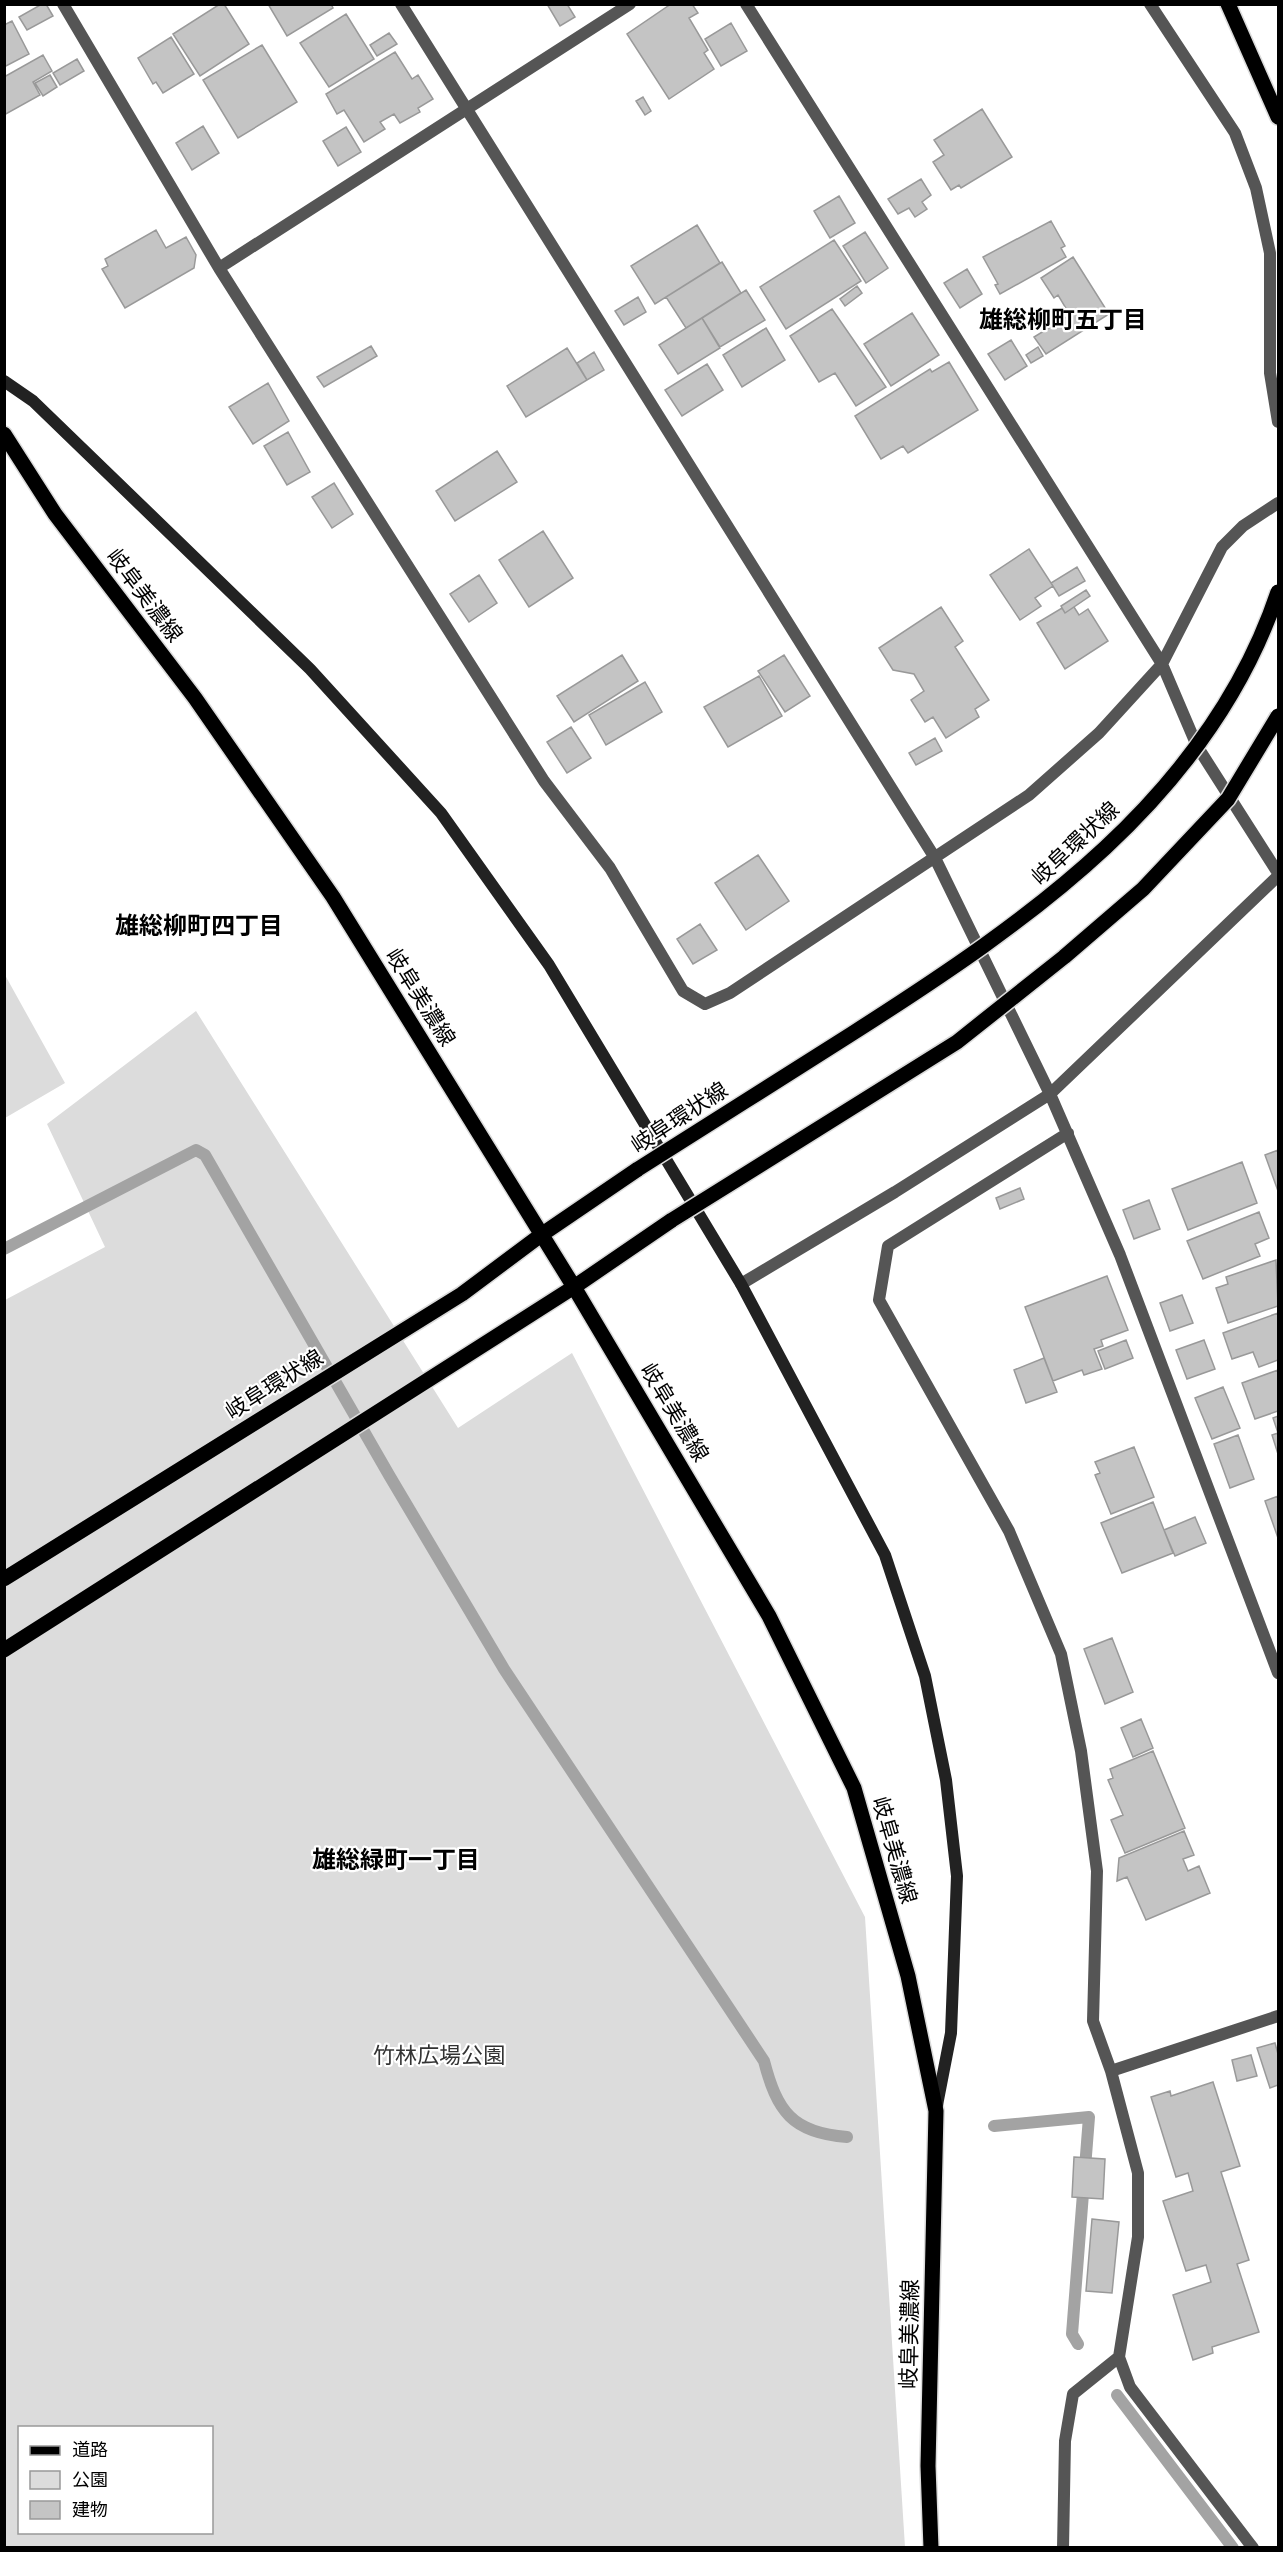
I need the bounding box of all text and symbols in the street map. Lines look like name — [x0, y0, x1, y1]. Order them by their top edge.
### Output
district label: 雄総柳町五丁目 — [979, 304, 1147, 335]
street label: 岐阜美濃線 — [101, 543, 189, 647]
street label: 岐阜環状線 — [1025, 795, 1125, 891]
district label: 雄総柳町四丁目 — [115, 910, 283, 941]
street label: 岐阜美濃線 — [380, 943, 462, 1051]
street label: 岐阜環状線 — [625, 1075, 733, 1159]
street label: 岐阜環状線 — [220, 1343, 328, 1425]
street label: 岐阜美濃線 — [635, 1358, 715, 1466]
street label: 岐阜美濃線 — [866, 1793, 924, 1907]
district label: 雄総緑町一丁目 — [312, 1844, 480, 1875]
park label: 竹林広場公園 — [373, 2041, 505, 2069]
street label: 岐阜美濃線 — [894, 2279, 924, 2389]
legend — [18, 2426, 213, 2534]
text: 道路 — [72, 2438, 108, 2461]
text: 公園 — [72, 2468, 108, 2491]
text: 建物 — [72, 2498, 108, 2521]

